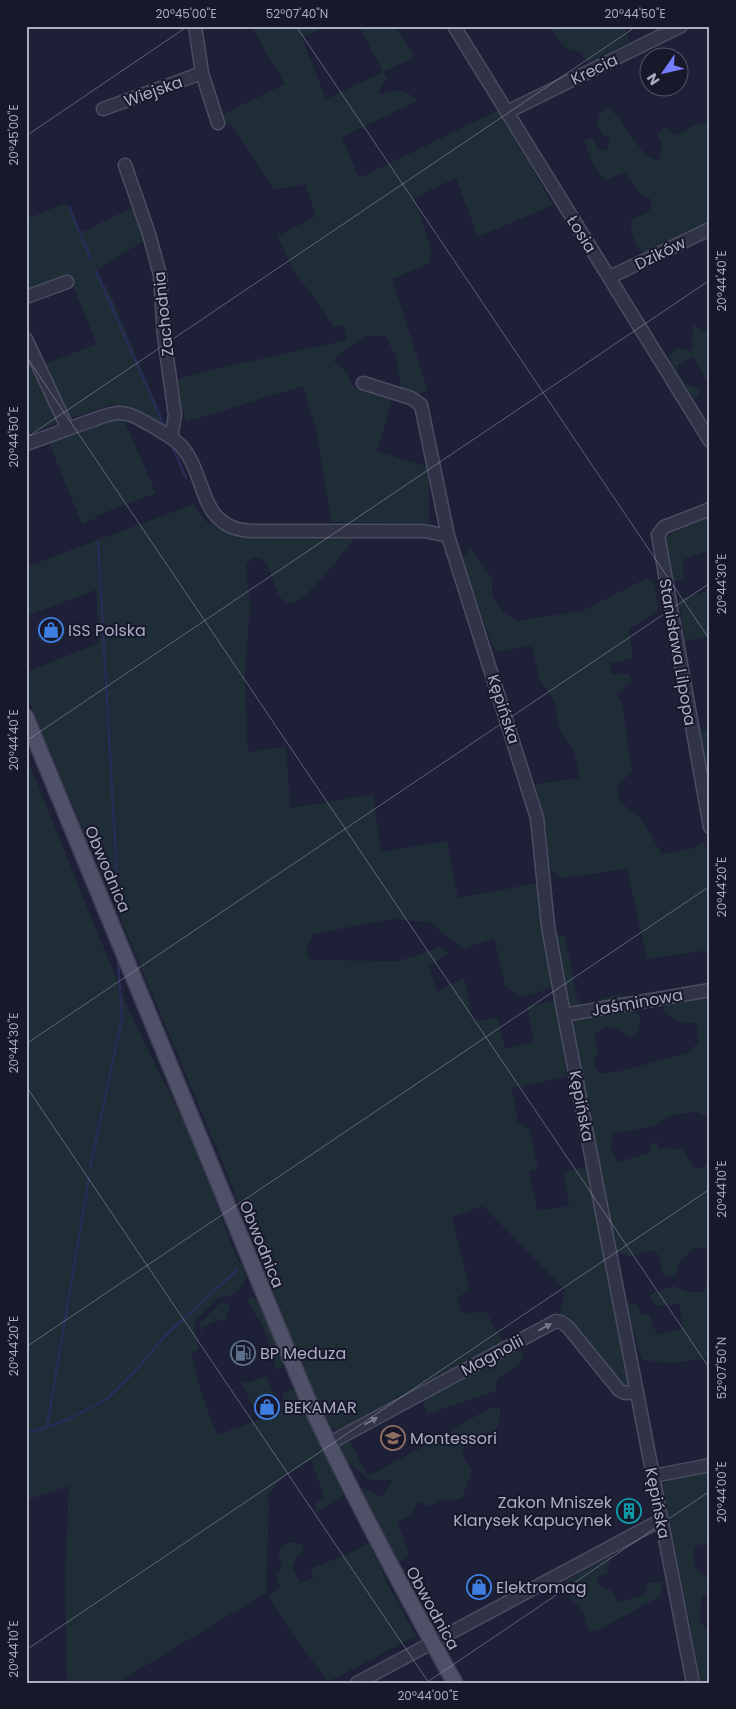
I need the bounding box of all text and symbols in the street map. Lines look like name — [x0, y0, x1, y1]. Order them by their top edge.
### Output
text: 20°45'00"E — [155, 5, 217, 22]
text: 52°07'40"N — [266, 5, 328, 22]
text: 20°44'50"E — [604, 5, 666, 22]
street label: Krecia — [567, 48, 622, 91]
north arrow — [638, 48, 688, 98]
text: N — [642, 69, 664, 89]
street label: Wiejska — [121, 70, 186, 113]
text: 20°45'00"E — [5, 104, 22, 166]
street label: Łosia — [561, 211, 602, 257]
street label: Dzików — [631, 231, 690, 276]
text: 20°44'40"E — [713, 250, 730, 312]
street label: Zachodnia — [148, 270, 179, 358]
text: 20°44'50"E — [5, 406, 22, 468]
text: 20°44'30"E — [713, 554, 730, 614]
street label: Stanisława Lilpopa — [653, 577, 702, 727]
shop icon: ISS Polska — [38, 617, 64, 643]
place label: ISS Polska — [68, 619, 146, 642]
street label: Kępińska — [481, 671, 526, 747]
text: 20°44'40"E — [5, 709, 22, 771]
street label: Obwodnica — [79, 822, 136, 916]
text: 20°44'20"E — [713, 857, 730, 917]
street label: Jaśminowa — [590, 983, 685, 1022]
text: 20°44'30"E — [5, 1013, 22, 1073]
street label: Kępińska — [563, 1069, 600, 1144]
text: 20°44'10"E — [713, 1160, 730, 1218]
street label: Obwodnica — [234, 1197, 289, 1291]
text: 20°44'20"E — [5, 1316, 22, 1376]
one-way arrow — [538, 1323, 552, 1331]
street label: Magnolii — [457, 1329, 528, 1381]
text: 52°07'50"N — [713, 1337, 730, 1399]
fuel station icon: BP Meduza — [230, 1340, 256, 1366]
place label: BP Meduza — [260, 1342, 346, 1365]
shop icon: BEKAMAR — [254, 1394, 280, 1420]
place label: BEKAMAR — [284, 1396, 357, 1419]
one-way arrow — [364, 1417, 379, 1425]
school or university icon: Montessori — [380, 1425, 406, 1451]
place label: Montessori — [410, 1427, 497, 1450]
text: 20°44'00"E — [713, 1461, 730, 1523]
street label: Kępińska — [639, 1466, 676, 1541]
place label: Zakon Mniszek Klarysek Kapucynek — [453, 1491, 613, 1532]
building icon: Zakon Mniszek Klarysek Kapucynek — [616, 1498, 642, 1524]
street label: Obwodnica — [400, 1562, 465, 1654]
shop icon: Elektromag — [466, 1574, 492, 1600]
place label: Elektromag — [496, 1576, 586, 1599]
text: 20°44'10"E — [5, 1620, 22, 1678]
text: 20°44'00"E — [397, 1687, 459, 1704]

